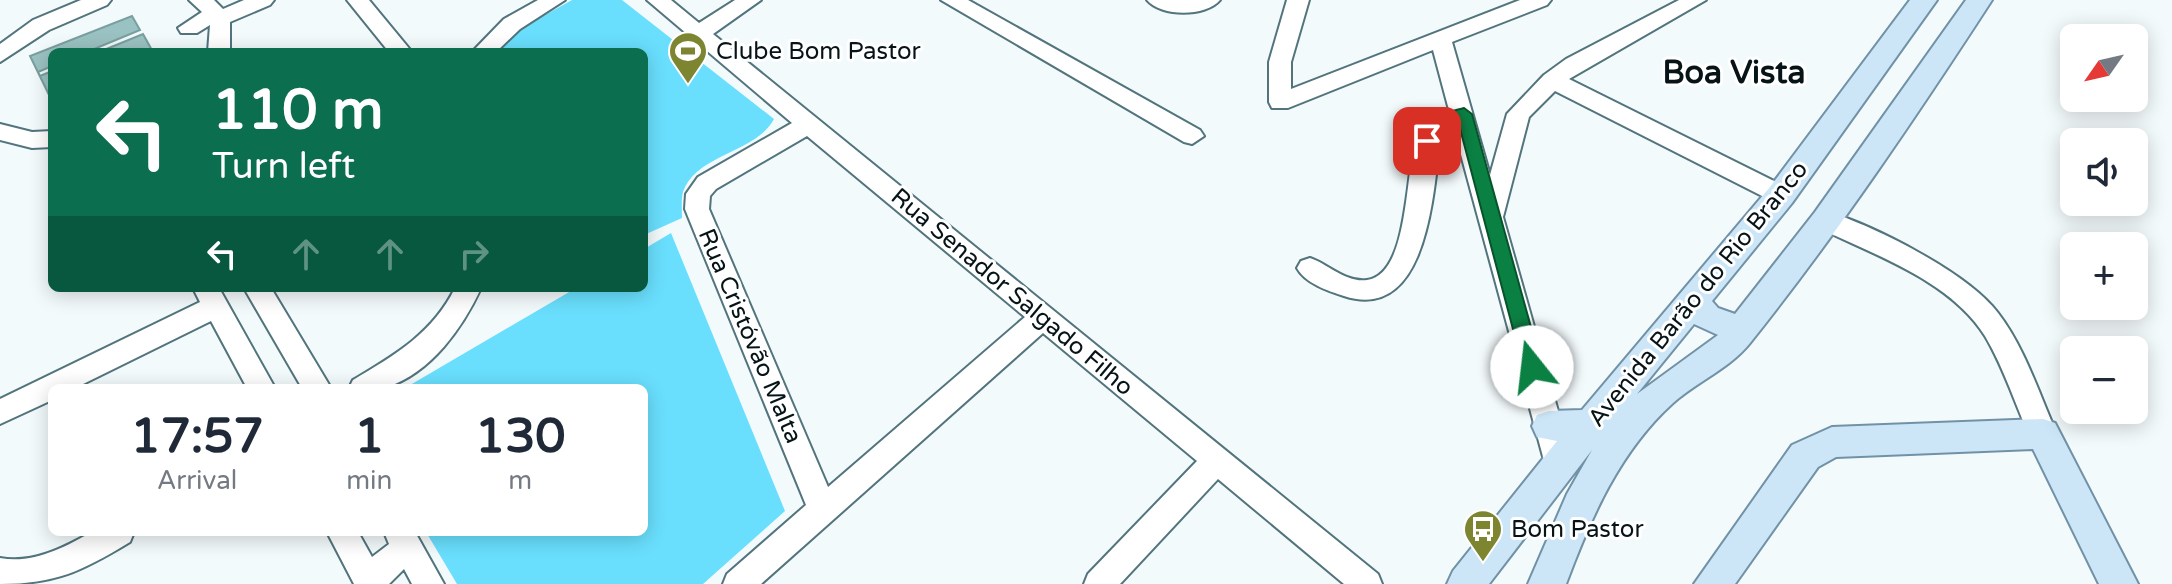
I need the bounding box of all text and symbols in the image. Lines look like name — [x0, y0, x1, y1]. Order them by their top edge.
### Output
north arrow — [2060, 24, 2148, 112]
map controls — [2060, 24, 2148, 424]
sports icon: Clube Bom Pastor — [667, 30, 709, 85]
place label: Clube Bom Pastor — [716, 37, 922, 66]
district label: Boa Vista — [1662, 54, 1806, 92]
text: 110 m — [212, 77, 383, 144]
icon: left — [80, 80, 184, 184]
pin — [1393, 107, 1461, 175]
icon: arrive — [1405, 119, 1449, 163]
button: sound — [2060, 128, 2148, 216]
text: Turn left — [212, 145, 355, 188]
street label: Avenida Barão do Rio Branco — [1582, 155, 1814, 433]
street label: Rua Senador Salgado Filho — [885, 182, 1139, 402]
street label: Rua Cristóvão Malta — [692, 224, 808, 448]
icon: left — [200, 232, 244, 276]
icon: ahead — [284, 232, 328, 276]
icon: ahead — [368, 232, 412, 276]
icon: right — [452, 232, 496, 276]
button: + — [2060, 232, 2148, 320]
position arrow — [1490, 325, 1574, 409]
button: − — [2060, 336, 2148, 424]
text: 17:57 — [131, 408, 264, 466]
text: 1 — [354, 408, 384, 466]
text: 130 — [475, 408, 565, 466]
text: Arrival — [157, 465, 237, 496]
text: min — [346, 465, 392, 496]
text: m — [508, 465, 532, 496]
bus stop icon: Bom Pastor — [1462, 508, 1504, 563]
place label: Bom Pastor — [1511, 515, 1644, 544]

